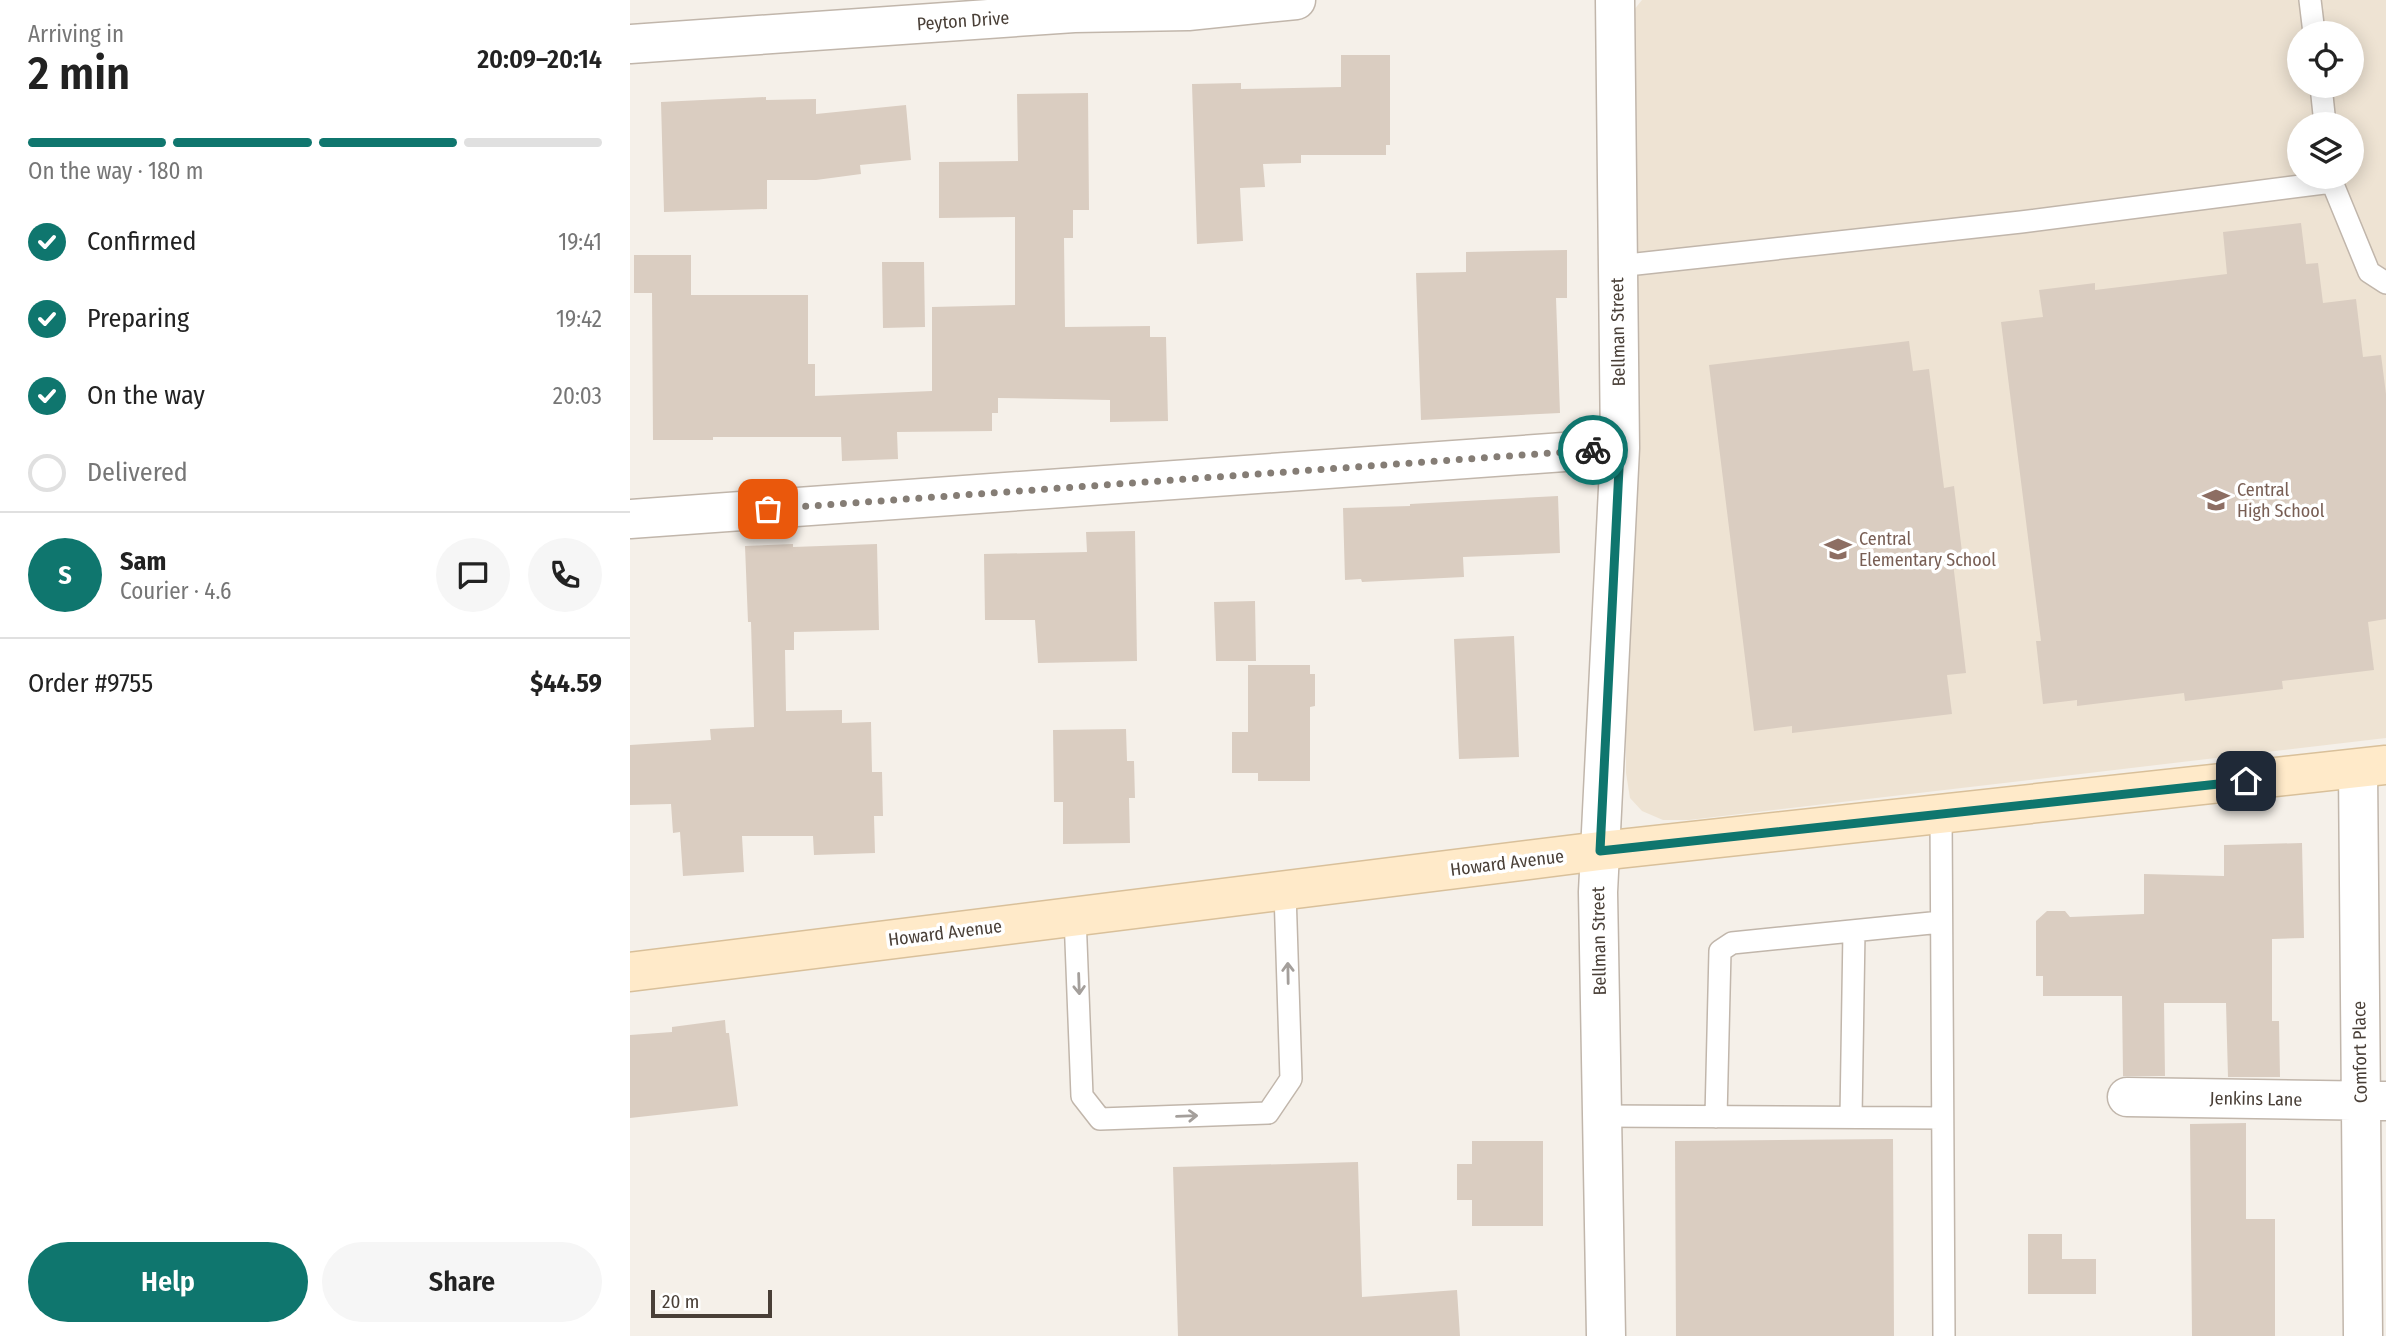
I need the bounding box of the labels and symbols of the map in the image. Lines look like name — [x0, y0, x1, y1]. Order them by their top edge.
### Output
street label: Peyton Drive — [916, 7, 1010, 35]
street label: Bellman Street — [1606, 277, 1630, 387]
courier — [1558, 415, 1628, 485]
pin — [738, 479, 798, 539]
place label: Central High School — [2237, 479, 2325, 522]
school or university icon: Central High School — [2201, 485, 2231, 515]
place label: Central Elementary School — [1859, 528, 1996, 571]
school or university icon: Central Elementary School — [1823, 534, 1853, 564]
pin — [2216, 751, 2276, 811]
street label: Howard Avenue — [1449, 845, 1565, 881]
street label: Bellman Street — [1587, 886, 1611, 996]
street label: Howard Avenue — [887, 915, 1003, 951]
one-way arrow — [1281, 962, 1295, 985]
one-way arrow — [1072, 973, 1085, 996]
street label: Comfort Place — [2348, 1001, 2372, 1103]
street label: Jenkins Lane — [2209, 1087, 2303, 1111]
one-way arrow — [1176, 1109, 1199, 1122]
scale bar — [651, 1287, 772, 1319]

